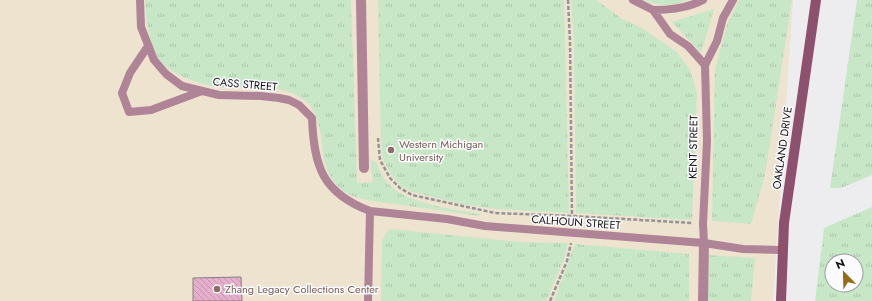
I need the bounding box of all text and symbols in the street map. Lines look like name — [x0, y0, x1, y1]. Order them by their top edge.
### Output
street label: CASS STREET — [212, 73, 278, 95]
street label: OAKLAND DRIVE — [768, 106, 796, 190]
street label: KENT STREET — [684, 115, 702, 179]
place label: Western Michigan University — [399, 136, 483, 165]
marker: Western Michigan University — [386, 145, 396, 155]
street label: CALHOUN STREET — [531, 211, 621, 233]
north arrow — [824, 253, 864, 293]
text: N — [833, 255, 847, 273]
place label: Zhang Legacy Collections Center — [225, 281, 379, 297]
marker: Zhang Legacy Collections Center — [212, 284, 222, 294]

